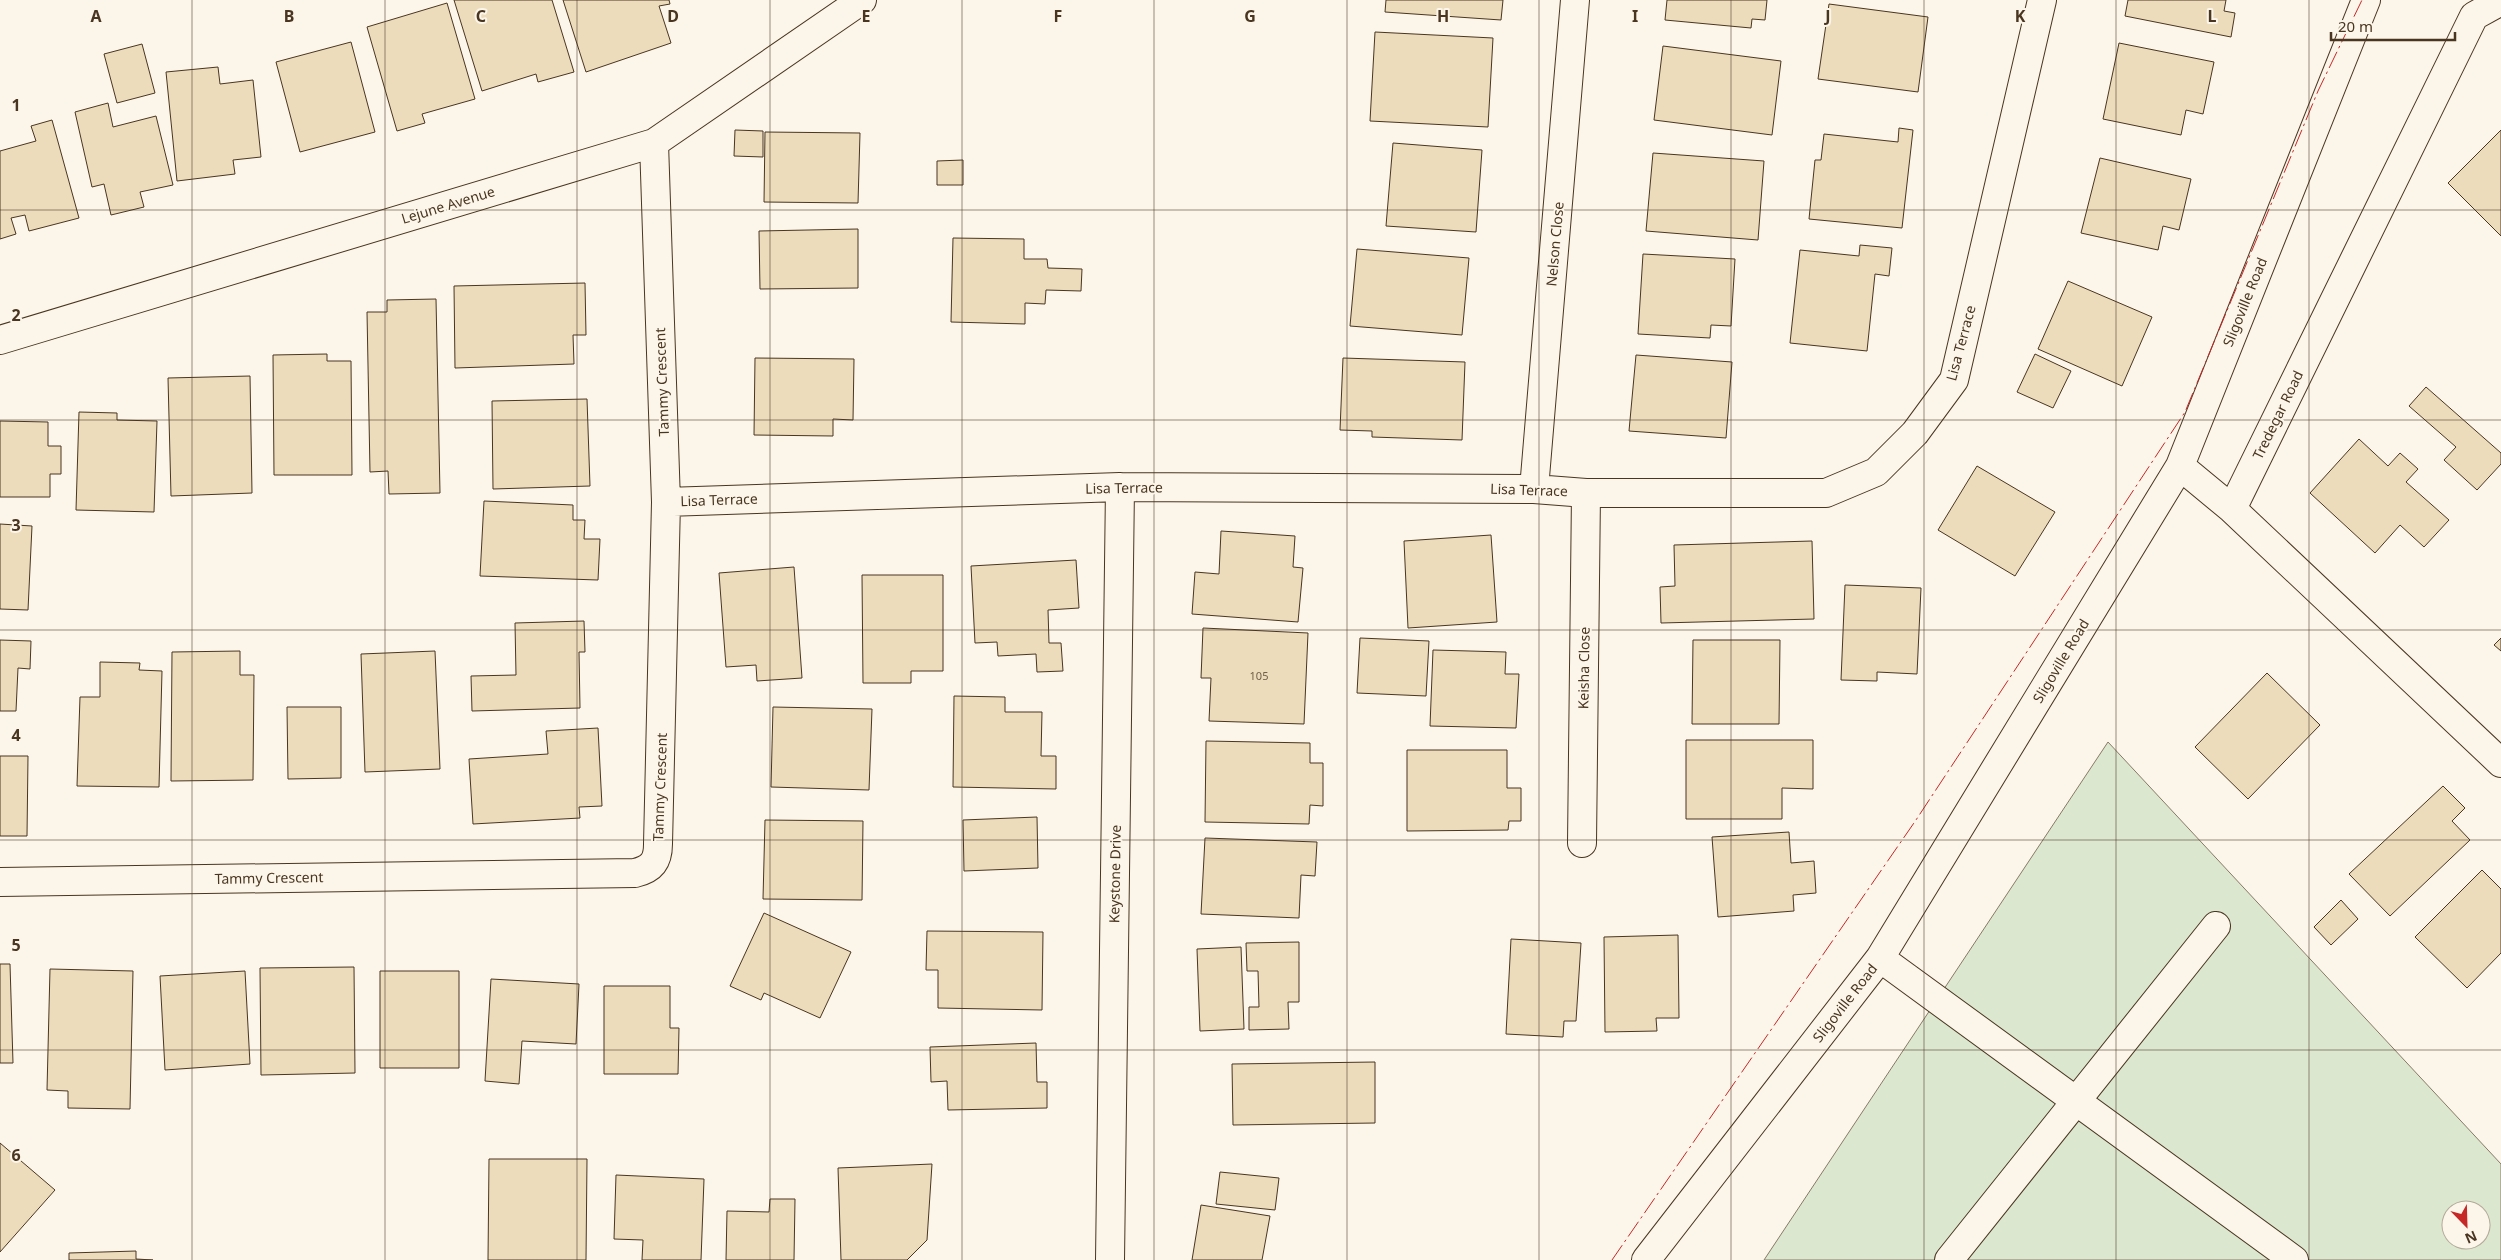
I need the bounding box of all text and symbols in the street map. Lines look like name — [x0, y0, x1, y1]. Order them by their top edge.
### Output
text: A — [90, 5, 102, 27]
text: B — [284, 5, 294, 27]
text: C — [476, 5, 486, 27]
text: D — [667, 5, 679, 27]
text: E — [862, 5, 871, 27]
text: F — [1054, 5, 1062, 27]
text: G — [1244, 5, 1256, 27]
text: H — [1437, 5, 1449, 27]
text: I — [1632, 5, 1638, 27]
text: J — [1823, 5, 1831, 27]
text: K — [2015, 5, 2026, 27]
text: L — [2208, 5, 2217, 27]
scale bar — [2331, 10, 2455, 42]
text: 20 m — [2338, 16, 2373, 36]
text: 1 — [11, 94, 21, 116]
street label: Lejune Avenue — [399, 181, 497, 228]
street label: Nelson Close — [1541, 201, 1568, 287]
street label: Sligoville Road — [2218, 254, 2271, 349]
street label: Lisa Terrace — [1941, 303, 1980, 383]
text: 2 — [11, 304, 21, 326]
street label: Tammy Crescent — [650, 327, 673, 437]
street label: Tredegar Road — [2248, 367, 2307, 462]
street label: Lisa Terrace — [1085, 477, 1163, 498]
street label: Lisa Terrace — [1490, 479, 1568, 500]
street label: Lisa Terrace — [680, 489, 758, 510]
text: 3 — [11, 514, 21, 536]
street label: Sligoville Road — [2028, 615, 2093, 706]
street label: Keisha Close — [1573, 626, 1594, 709]
house number: 105 — [1250, 668, 1268, 683]
text: 4 — [11, 724, 21, 746]
street label: Tammy Crescent — [648, 732, 671, 842]
street label: Keystone Drive — [1104, 825, 1125, 923]
street label: Tammy Crescent — [214, 867, 324, 888]
text: 5 — [11, 934, 21, 956]
street label: Sligoville Road — [1808, 959, 1881, 1046]
text: 6 — [11, 1144, 21, 1166]
north arrow — [2441, 1200, 2491, 1250]
text: N — [2462, 1226, 2480, 1248]

